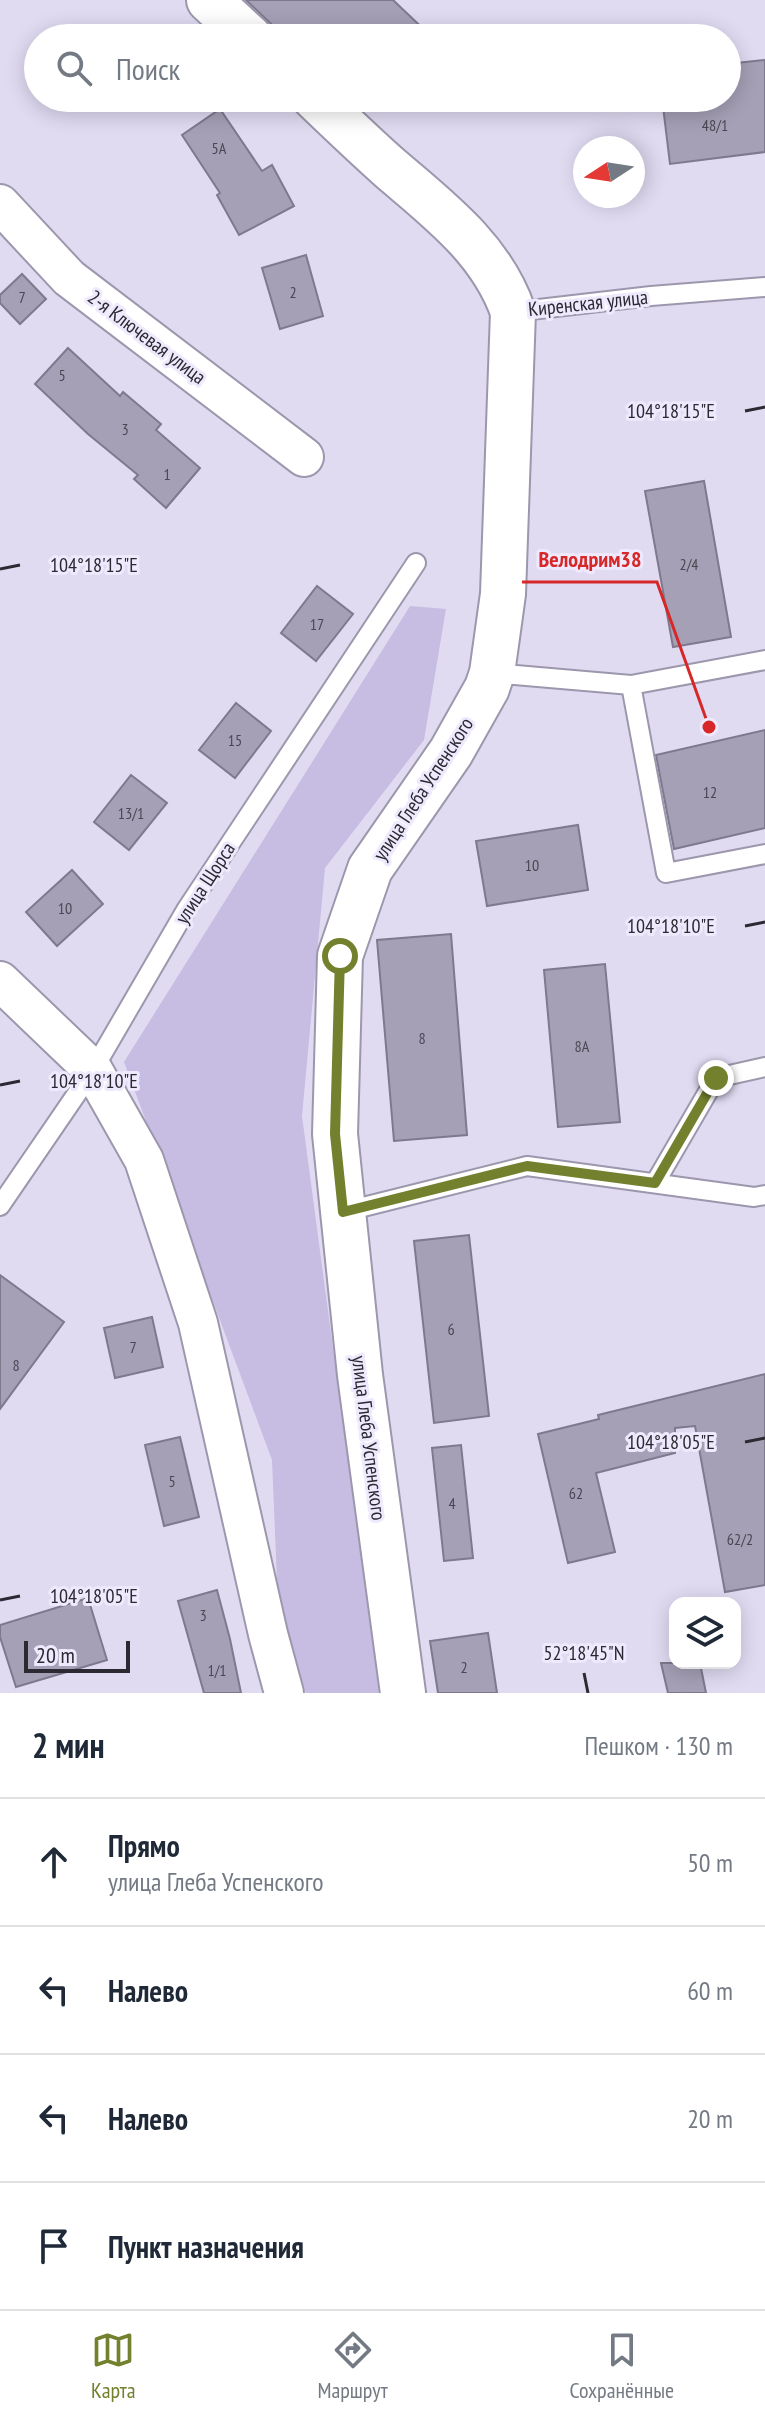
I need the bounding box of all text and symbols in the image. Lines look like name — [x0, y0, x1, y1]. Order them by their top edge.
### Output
search box — [24, 24, 741, 112]
icon: search — [52, 46, 96, 90]
text: Поиск — [116, 49, 180, 88]
house number: 48/1 — [702, 115, 728, 135]
north arrow — [573, 136, 645, 208]
house number: 5А — [212, 138, 227, 158]
house number: 2 — [289, 282, 297, 302]
street label: 2-я Ключевая улица — [83, 284, 211, 390]
street label: Киренская улица — [527, 284, 649, 322]
house number: 7 — [18, 287, 26, 307]
house number: 5 — [58, 365, 66, 385]
text: 104°18'15"E — [627, 398, 715, 424]
house number: 3 — [121, 419, 129, 439]
house number: 1 — [163, 464, 171, 484]
callout: Велодрим38 — [522, 536, 657, 582]
text: Велодрим38 — [539, 545, 641, 573]
text: 104°18'15"E — [50, 552, 138, 578]
house number: 2/4 — [679, 554, 699, 574]
house number: 17 — [310, 614, 324, 634]
street label: улица Глеба Успенского — [367, 712, 479, 866]
house number: 15 — [228, 730, 242, 750]
house number: 12 — [703, 782, 717, 802]
house number: 13/1 — [118, 803, 144, 823]
street label: улица Щорса — [169, 837, 241, 929]
house number: 10 — [525, 855, 539, 875]
house number: 10 — [58, 898, 72, 918]
text: 104°18'10"E — [627, 913, 715, 939]
route start — [322, 938, 358, 974]
house number: 8 — [418, 1028, 426, 1048]
house number: 8А — [575, 1036, 590, 1056]
route end — [698, 1060, 734, 1096]
text: 104°18'10"E — [50, 1068, 138, 1094]
house number: 6 — [447, 1319, 455, 1339]
house number: 7 — [129, 1337, 137, 1357]
street label: улица Глеба Успенского — [346, 1354, 392, 1522]
house number: 8 — [12, 1355, 20, 1375]
text: 104°18'05"E — [627, 1429, 715, 1455]
house number: 5 — [168, 1471, 176, 1491]
house number: 62 — [569, 1483, 583, 1503]
house number: 4 — [448, 1493, 456, 1513]
house number: 62/2 — [727, 1529, 753, 1549]
text: 104°18'05"E — [50, 1583, 138, 1609]
map controls — [669, 1597, 741, 1669]
button: layers — [669, 1597, 741, 1669]
house number: 3 — [199, 1605, 207, 1625]
scale bar — [24, 1637, 130, 1673]
text: 52°18'45"N — [544, 1640, 624, 1666]
text: 20 m — [36, 1641, 75, 1669]
house number: 2 — [460, 1657, 468, 1677]
house number: 1/1 — [207, 1660, 227, 1680]
text: 2 мин — [32, 1723, 105, 1767]
text: Пешком · 130 m — [584, 1729, 733, 1762]
text: Прямо — [108, 1826, 180, 1865]
icon: ahead — [32, 1840, 76, 1884]
text: 50 m — [687, 1846, 733, 1879]
text: улица Глеба Успенского — [108, 1865, 323, 1898]
icon: left — [32, 1968, 76, 2012]
text: Налево — [108, 1971, 188, 2010]
text: 60 m — [687, 1974, 733, 2007]
icon: left — [32, 2096, 76, 2140]
text: Налево — [108, 2099, 188, 2138]
text: 20 m — [687, 2102, 733, 2135]
icon: arrive — [32, 2224, 76, 2268]
text: Пункт назначения — [108, 2227, 304, 2266]
tab: Карта — [91, 2328, 136, 2404]
tab: Маршрут — [317, 2328, 388, 2404]
tab: Сохранённые — [569, 2328, 674, 2404]

